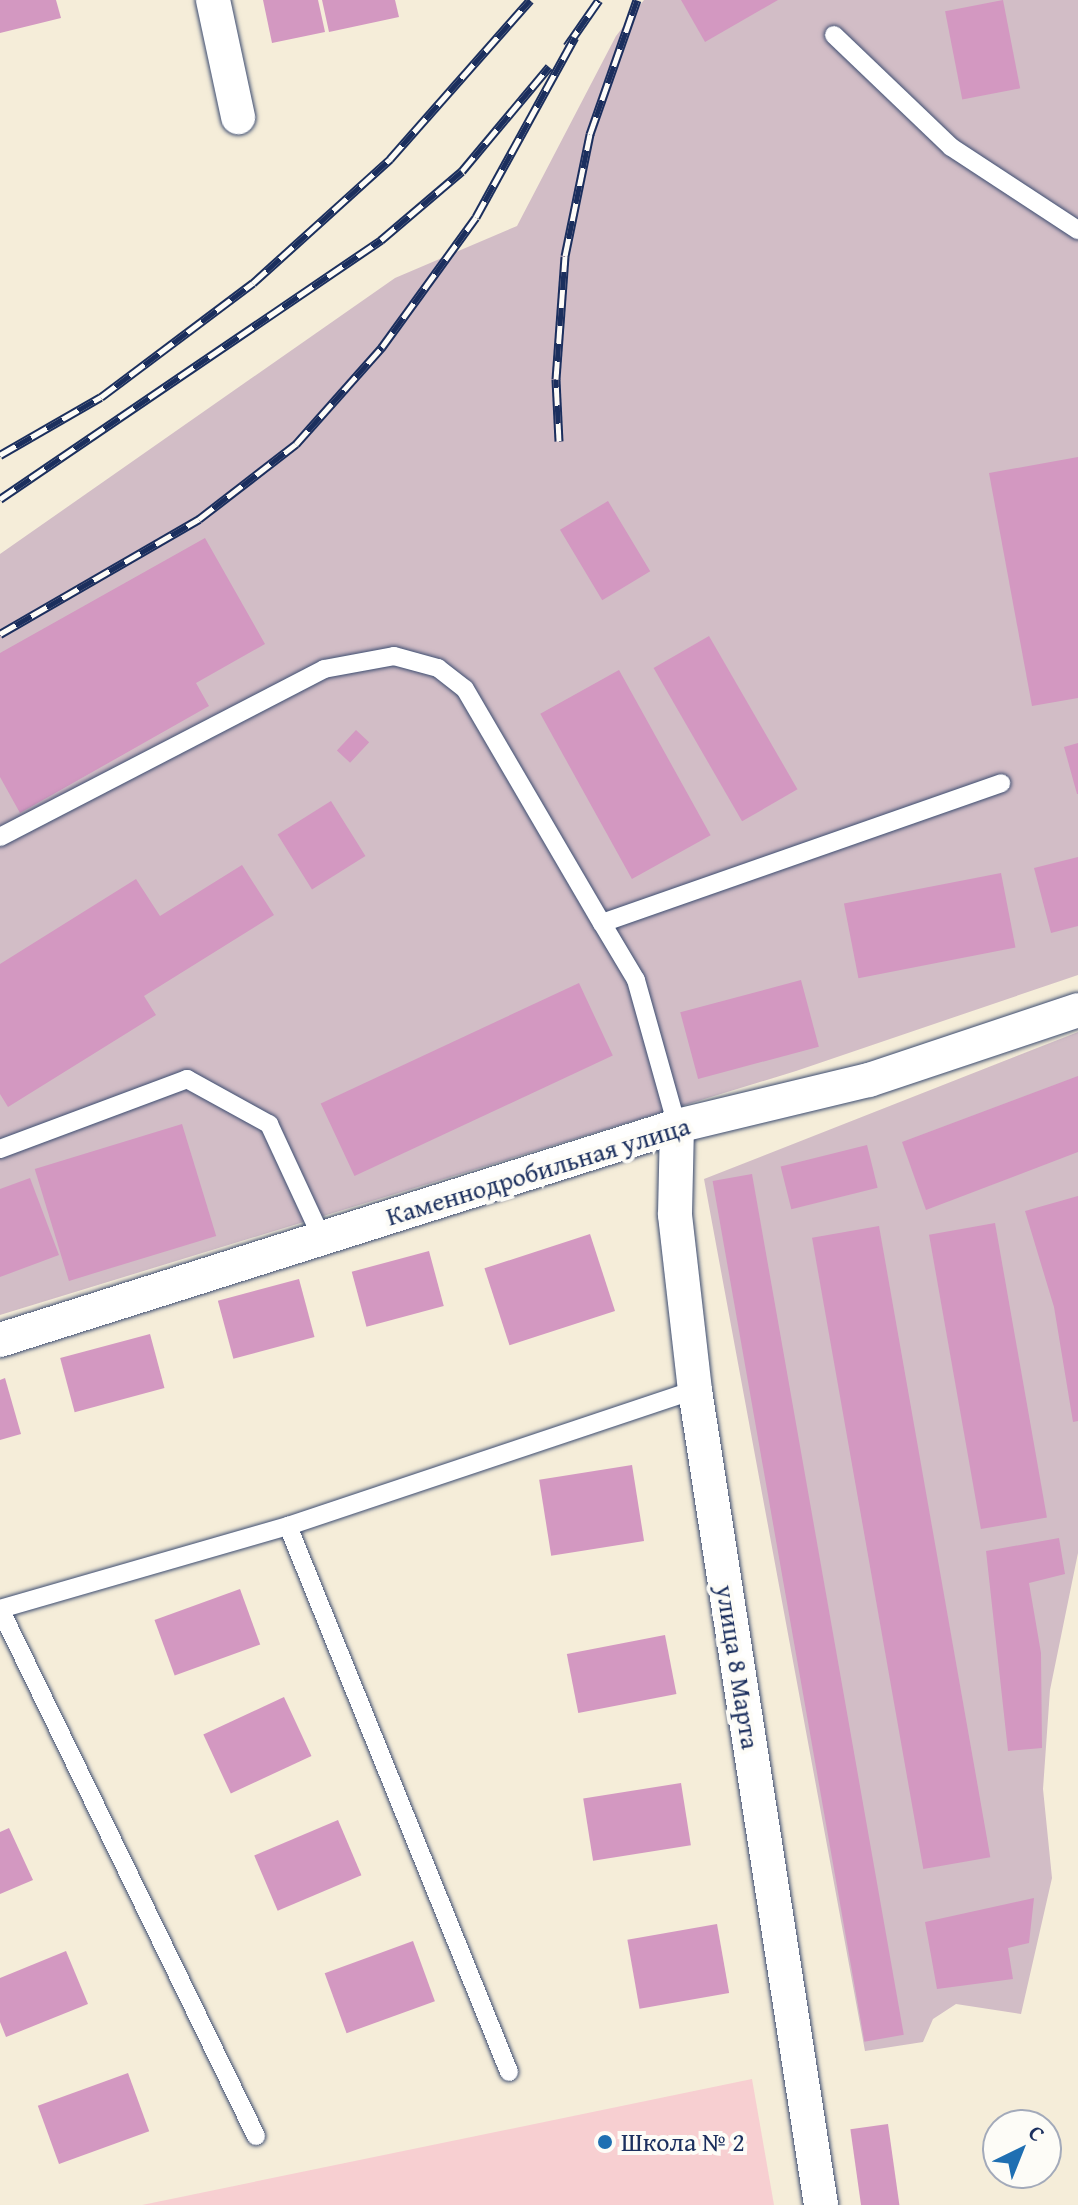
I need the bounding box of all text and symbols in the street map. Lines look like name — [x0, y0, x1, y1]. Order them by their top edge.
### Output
street label: Каменнодробильная улица — [382, 1110, 694, 1232]
street label: улица 8 Марта — [710, 1583, 766, 1751]
north arrow — [982, 2109, 1062, 2189]
text: С — [1022, 2117, 1052, 2149]
place label: Школа № 2 — [621, 2126, 745, 2158]
marker: Школа № 2 — [596, 2133, 614, 2151]

